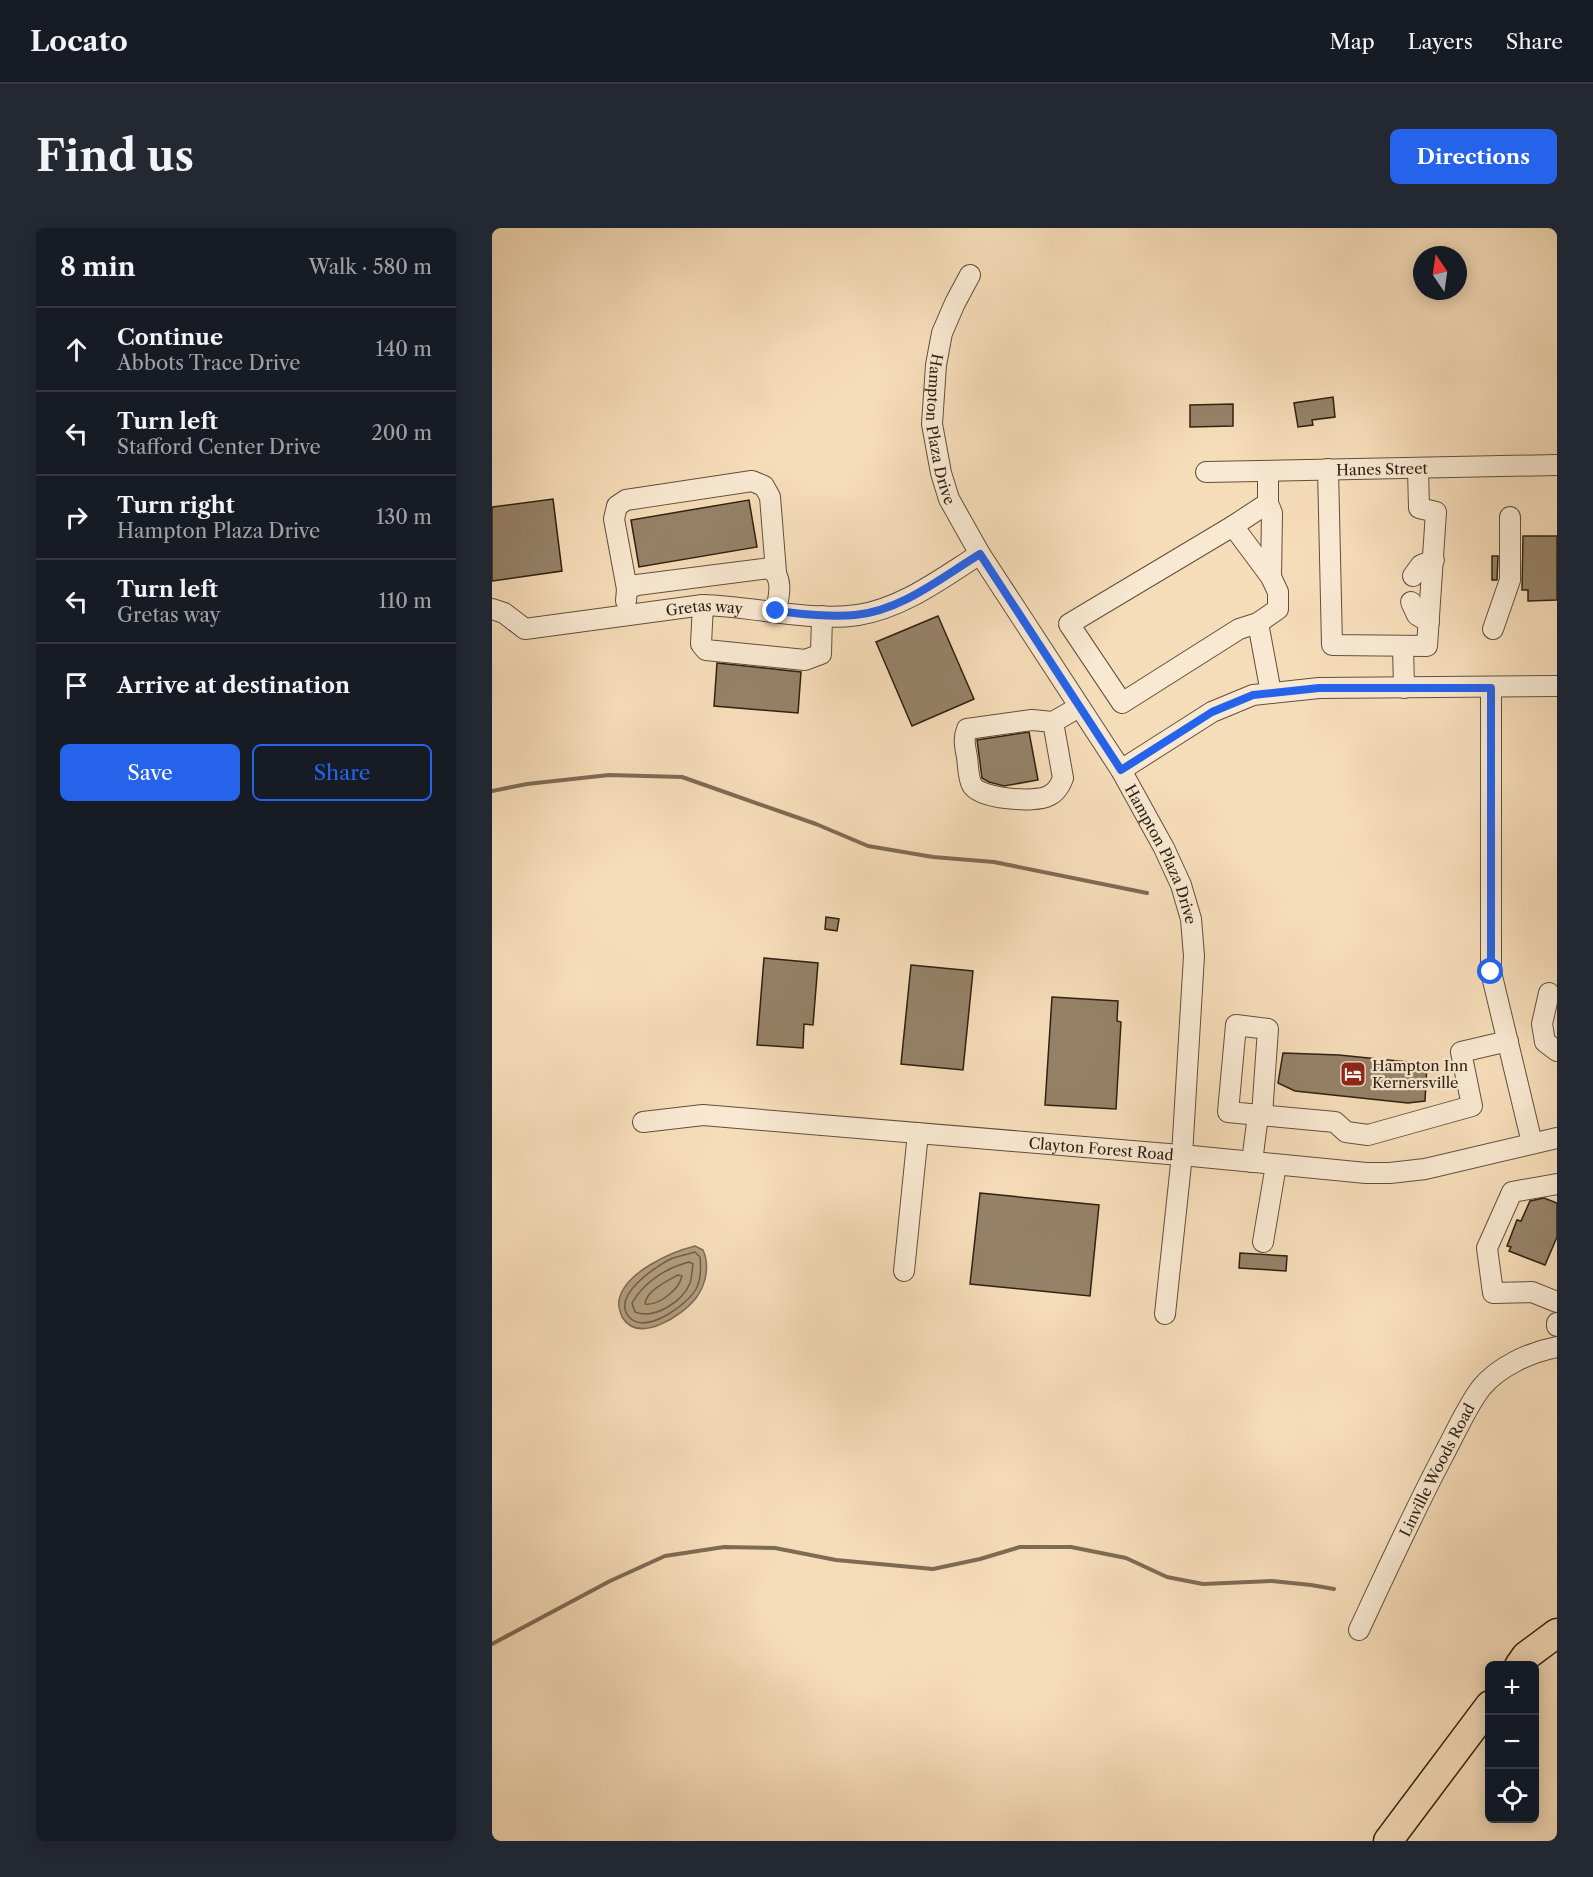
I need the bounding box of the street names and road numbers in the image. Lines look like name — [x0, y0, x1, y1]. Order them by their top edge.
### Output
street label: Hampton Plaza Drive — [922, 352, 960, 508]
street label: Hanes Street — [1336, 458, 1429, 479]
street label: Gretas way — [664, 595, 745, 619]
street label: Hampton Plaza Drive — [1121, 781, 1201, 925]
street label: Clayton Forest Road — [1028, 1133, 1175, 1164]
street label: Linville Woods Road — [1395, 1400, 1478, 1540]

